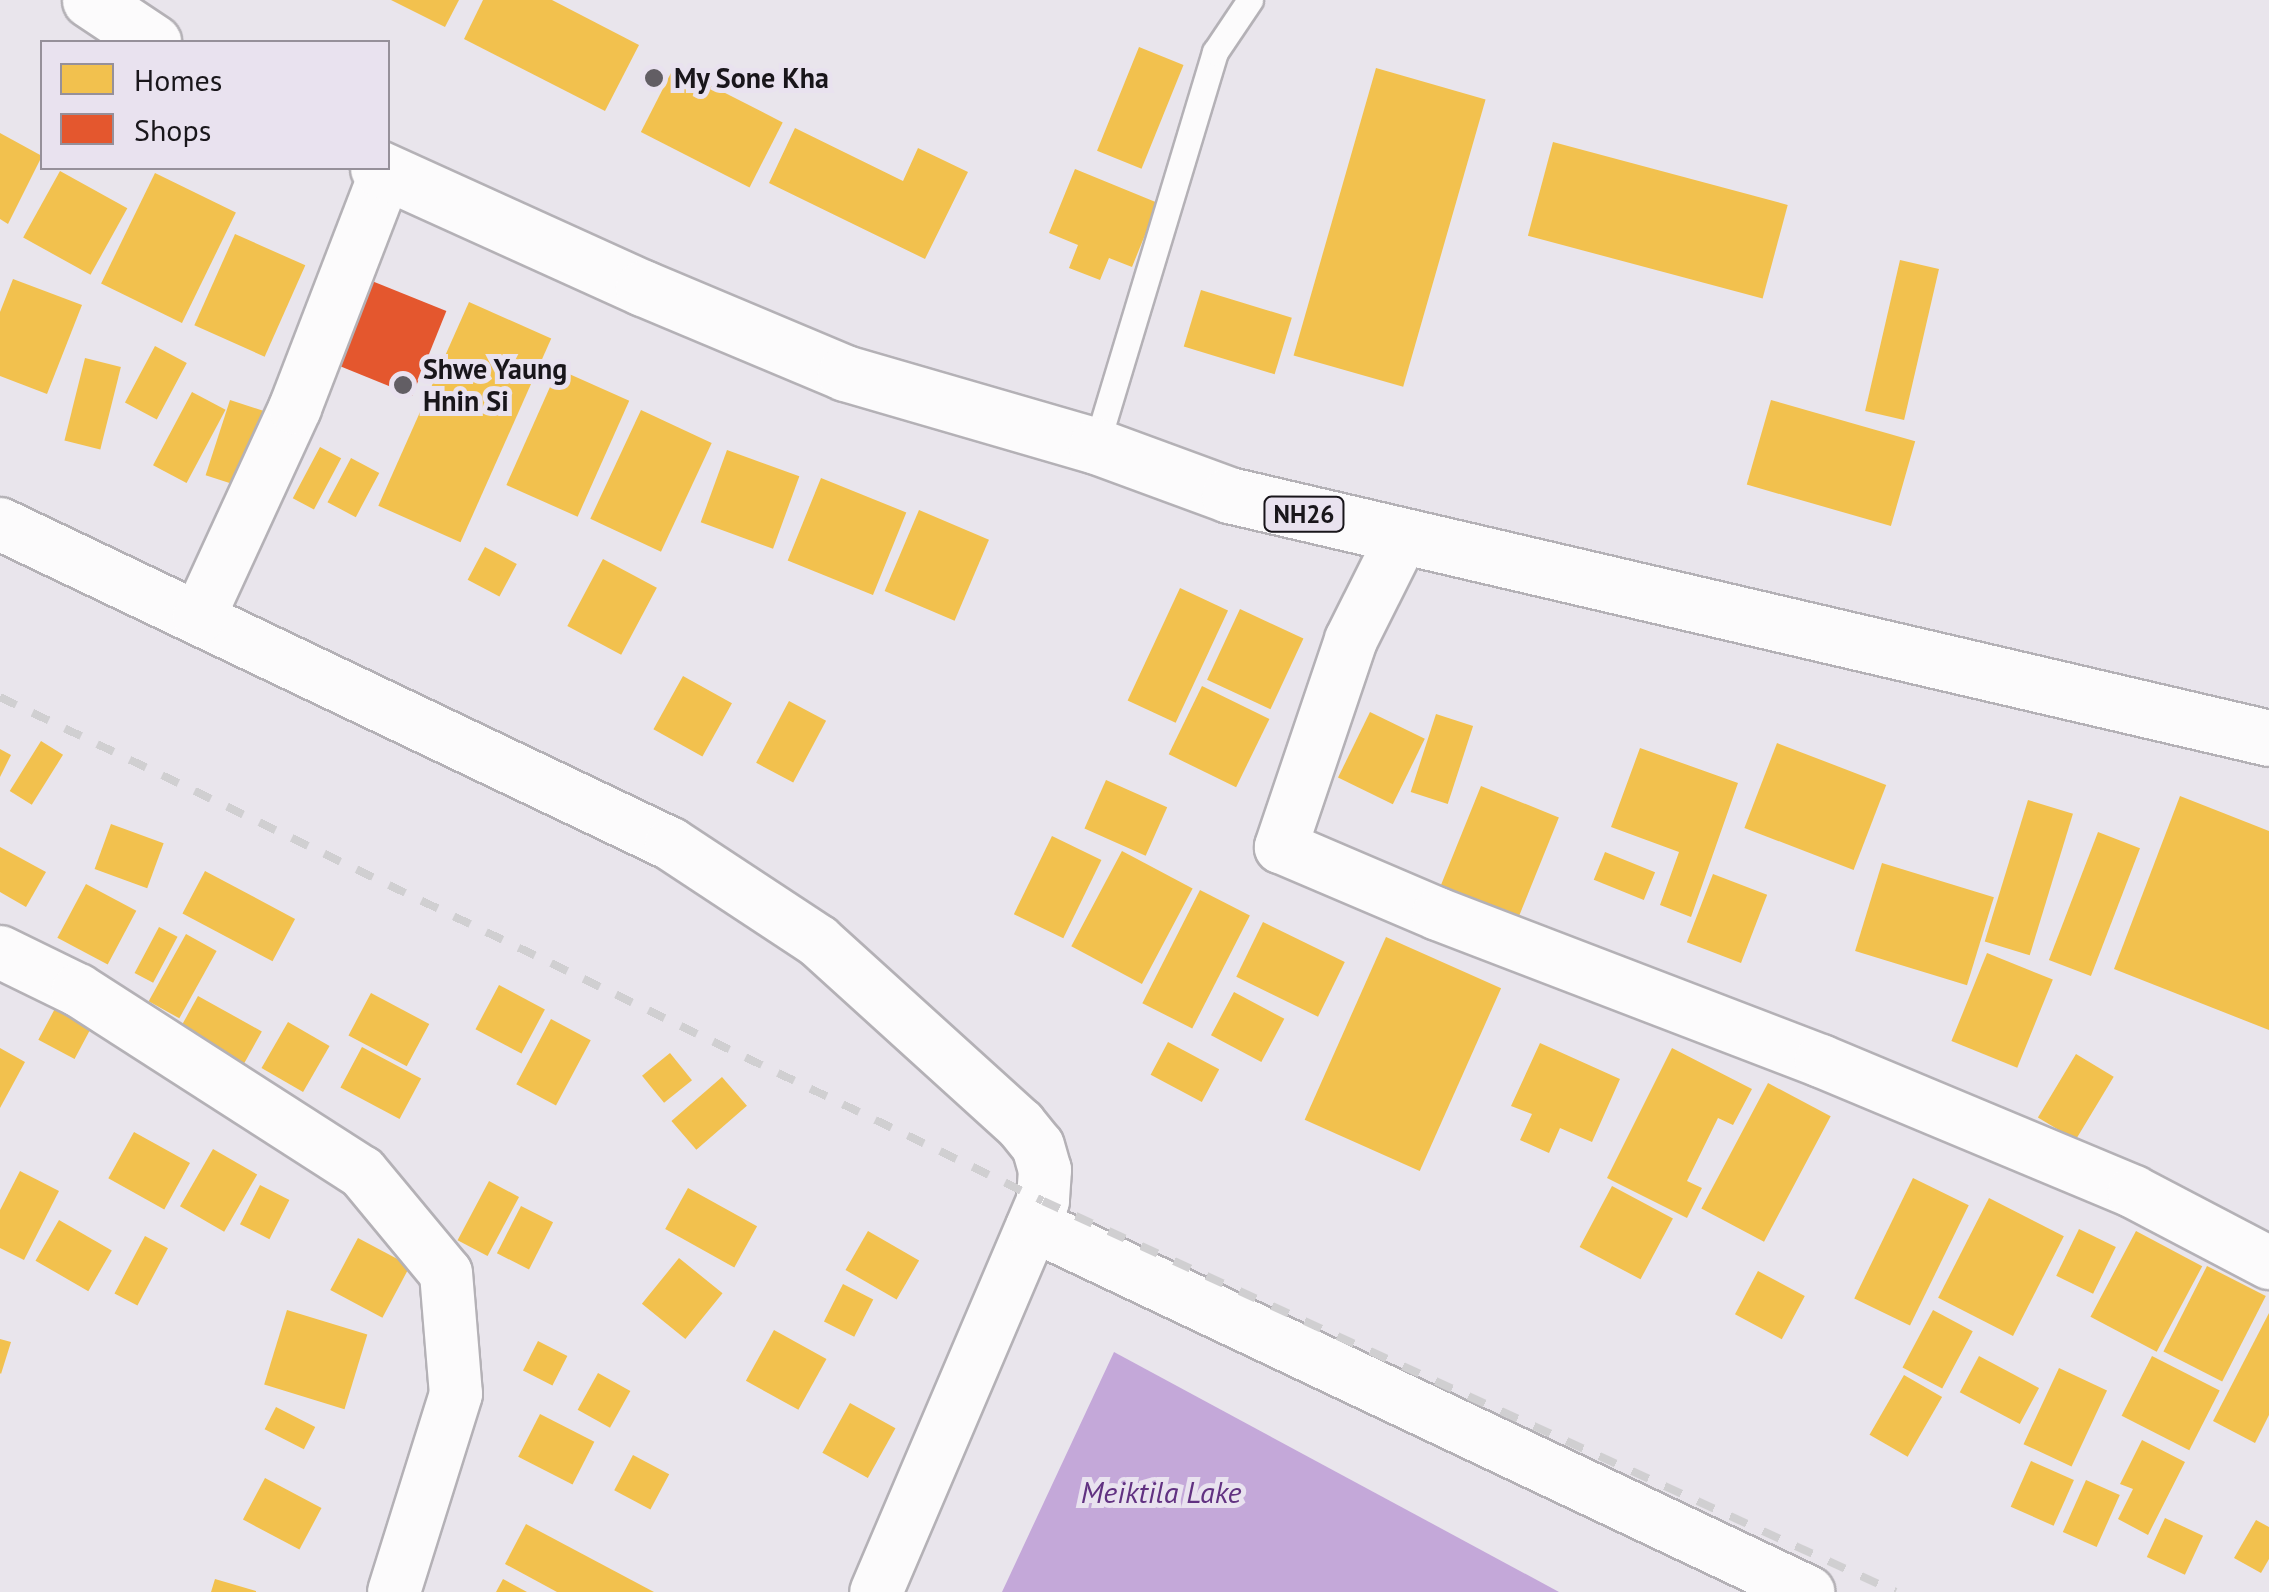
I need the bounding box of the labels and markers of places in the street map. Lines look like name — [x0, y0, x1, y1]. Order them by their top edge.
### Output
place label: My Sone Kha — [674, 61, 830, 95]
marker: My Sone Kha — [643, 67, 665, 89]
place label: Shwe Yaung Hnin Si — [423, 352, 568, 418]
marker: Shwe Yaung Hnin Si — [392, 374, 414, 396]

